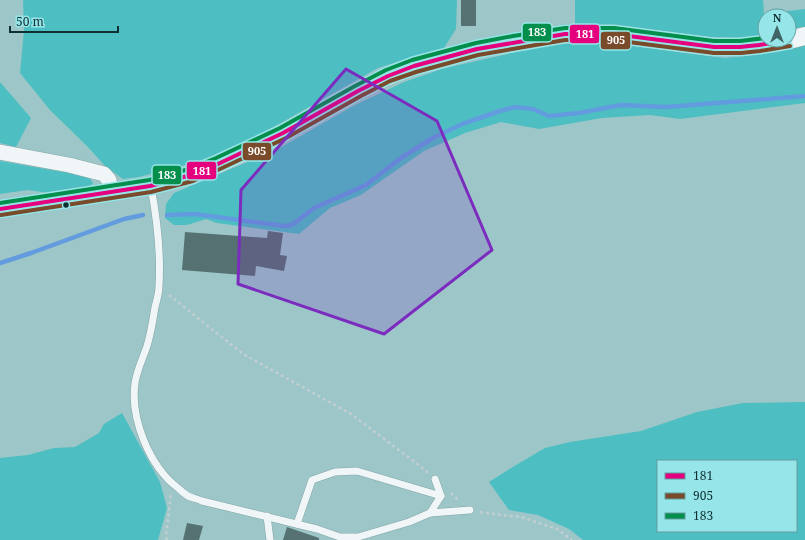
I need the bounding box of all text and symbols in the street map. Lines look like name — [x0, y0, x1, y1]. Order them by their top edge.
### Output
scale bar — [10, 8, 118, 34]
north arrow — [757, 8, 797, 48]
text: N — [773, 10, 782, 25]
text: 50 m — [16, 13, 44, 30]
line badge: 183 — [522, 23, 552, 42]
text: 183 — [528, 24, 546, 39]
line badge: 181 — [569, 24, 600, 44]
text: 181 — [576, 26, 594, 41]
line badge: 905 — [600, 31, 631, 50]
text: 905 — [607, 32, 625, 47]
line badge: 905 — [242, 142, 272, 161]
text: 905 — [248, 143, 266, 158]
line badge: 181 — [186, 161, 217, 180]
text: 181 — [193, 163, 211, 178]
line badge: 183 — [152, 165, 182, 185]
text: 183 — [158, 167, 176, 182]
unlabelled marker — [61, 200, 71, 210]
legend — [657, 460, 797, 532]
text: 181 — [693, 467, 713, 484]
text: 905 — [693, 487, 713, 504]
text: 183 — [693, 507, 713, 524]

